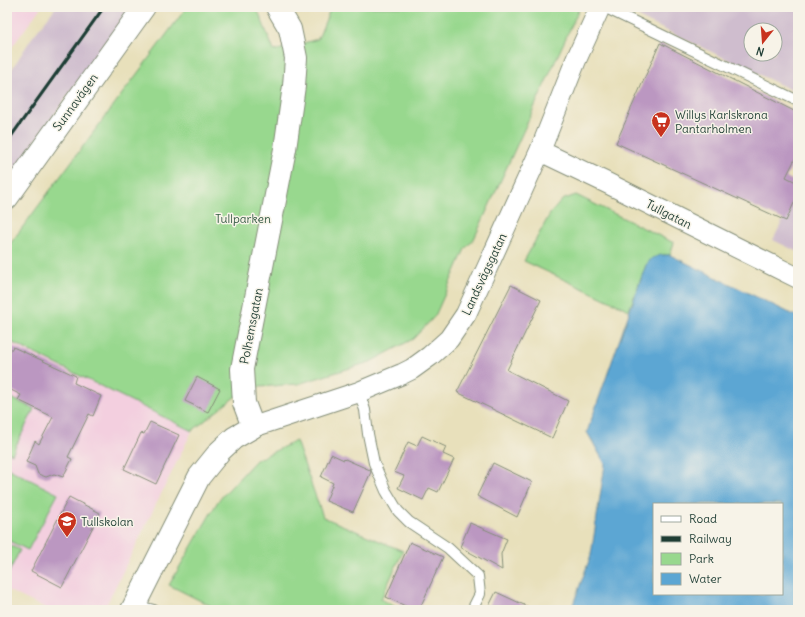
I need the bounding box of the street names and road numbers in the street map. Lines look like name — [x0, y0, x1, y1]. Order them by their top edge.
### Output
street label: Sunnavägen — [49, 70, 101, 134]
street label: Tullgatan — [644, 196, 694, 232]
street label: Landsvägsgatan — [458, 231, 510, 317]
street label: Polhemsgatan — [236, 287, 266, 365]

